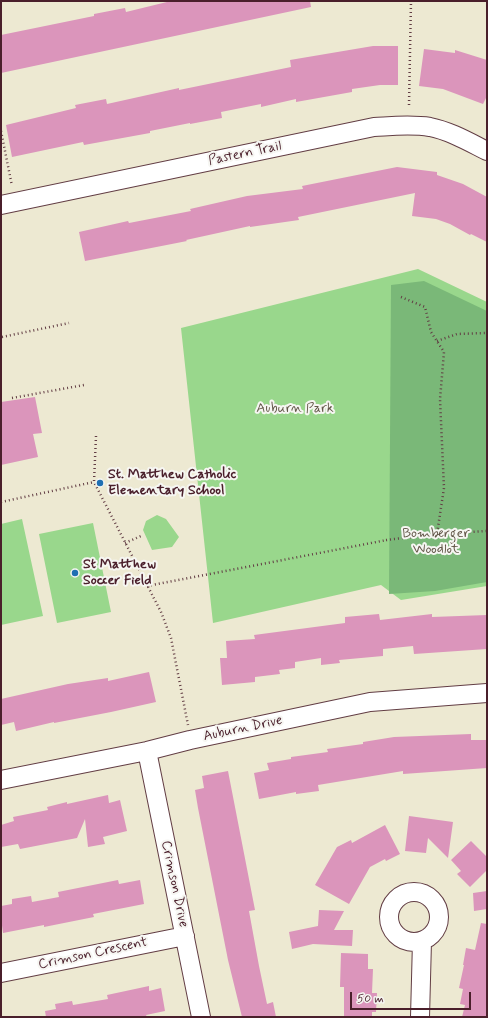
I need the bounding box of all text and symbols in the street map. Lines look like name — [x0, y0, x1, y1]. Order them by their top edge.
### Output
street label: Pastern Trail — [207, 138, 283, 170]
park label: Auburn Park — [256, 401, 334, 417]
place label: St. Matthew Catholic Elementary School — [108, 467, 236, 500]
marker: St. Matthew Catholic Elementary School — [95, 478, 105, 488]
park label: Bomberger Woodlot — [402, 526, 470, 558]
place label: St Matthew Soccer Field — [83, 557, 156, 590]
marker: St Matthew Soccer Field — [70, 568, 80, 578]
street label: Auburn Drive — [202, 712, 284, 746]
street label: Crimson Drive — [157, 839, 191, 929]
street label: Crimson Crescent — [37, 934, 149, 974]
scale bar — [352, 984, 473, 1010]
text: 50 m — [357, 991, 384, 1007]

